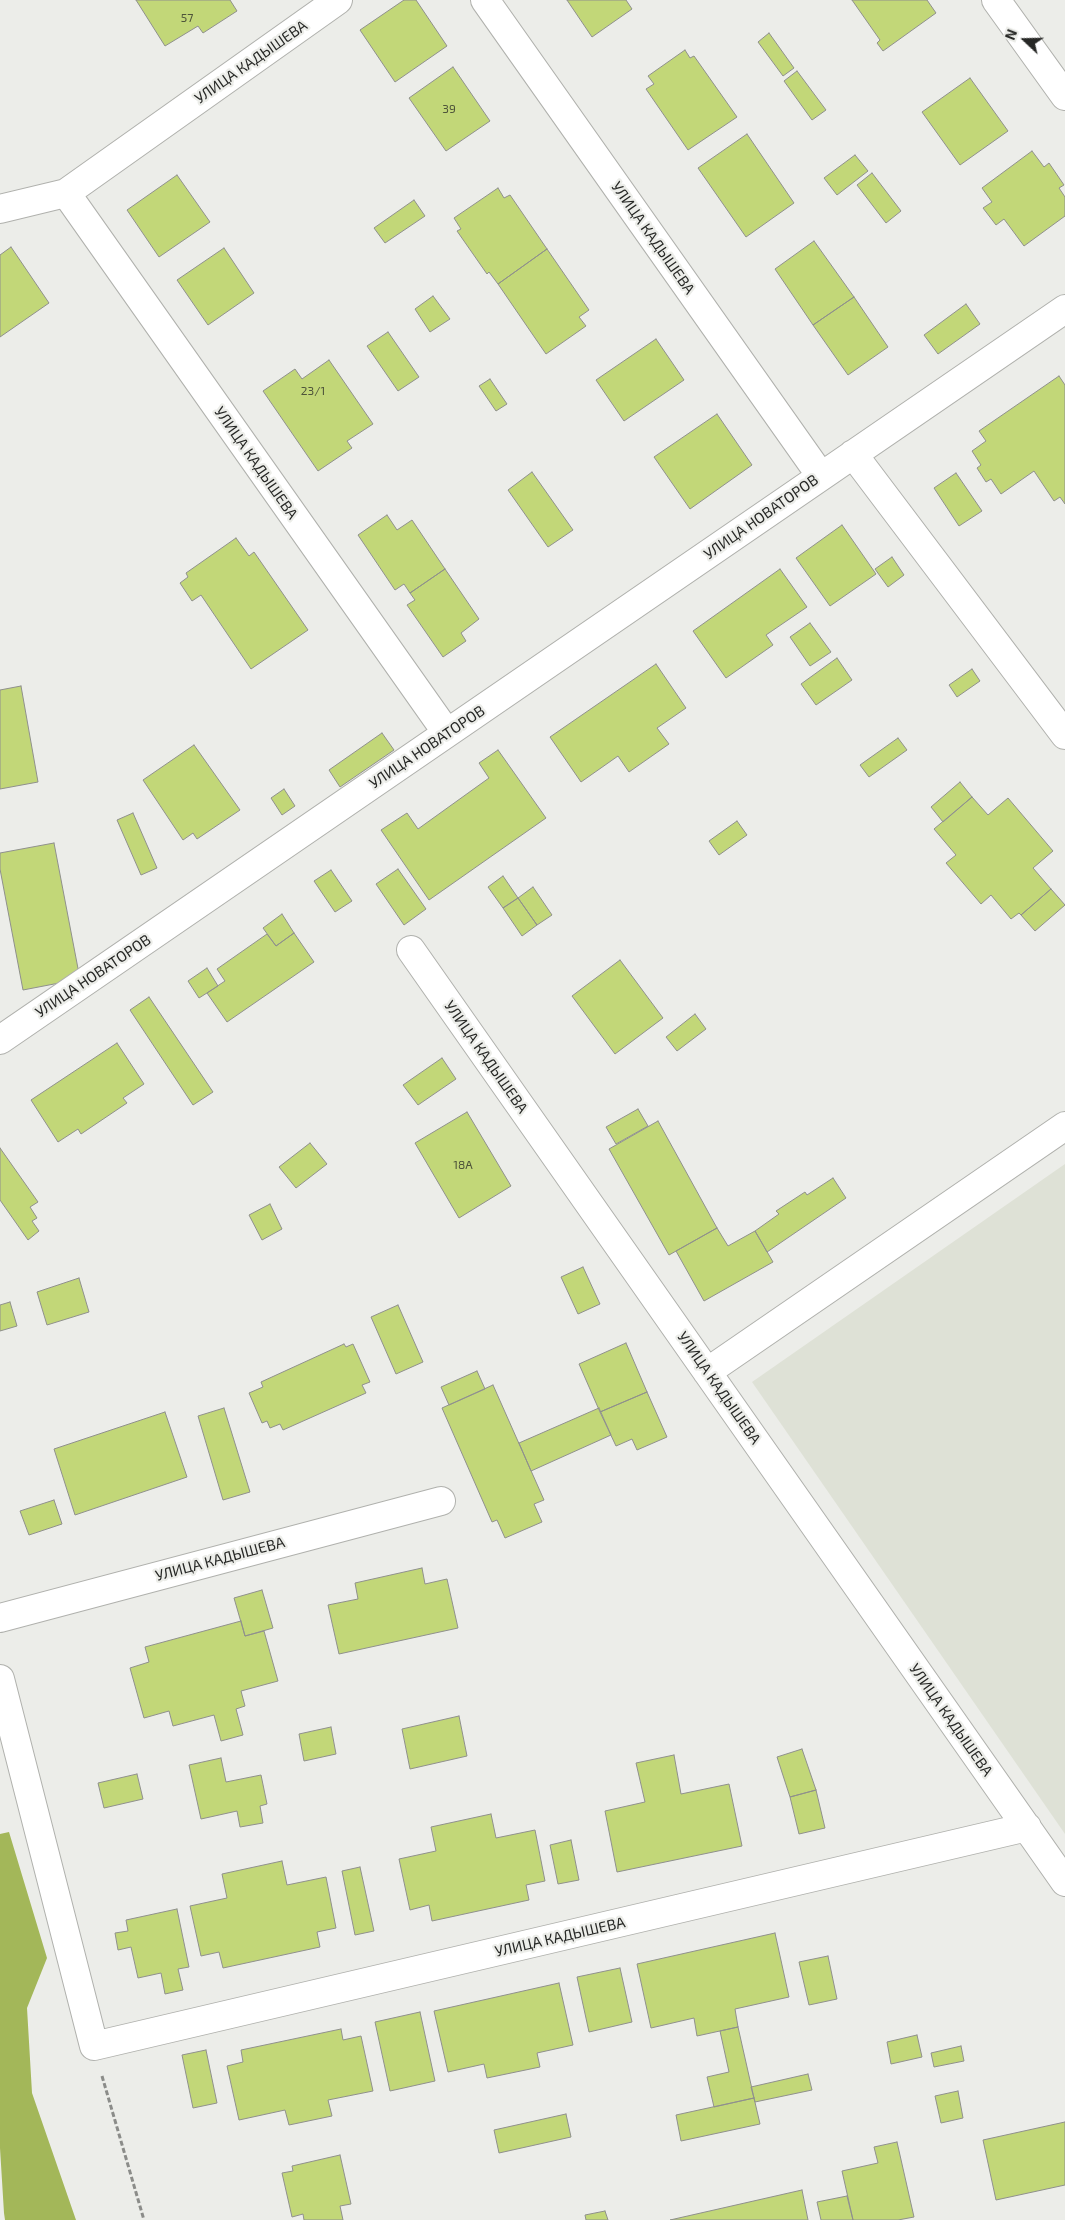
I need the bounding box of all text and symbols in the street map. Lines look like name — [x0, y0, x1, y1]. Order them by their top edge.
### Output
house number: 57 — [181, 11, 193, 25]
north arrow — [1000, 15, 1050, 65]
street label: УЛИЦА КАДЫШЕВА — [191, 16, 311, 108]
text: N — [1001, 27, 1020, 42]
house number: 39 — [442, 102, 456, 116]
street label: УЛИЦА КАДЫШЕВА — [607, 178, 699, 298]
house number: 23/1 — [301, 384, 325, 398]
street label: УЛИЦА КАДЫШЕВА — [210, 403, 302, 523]
street label: УЛИЦА НОВАТОРОВ — [700, 471, 822, 563]
street label: УЛИЦА НОВАТОРОВ — [366, 702, 488, 792]
street label: УЛИЦА НОВАТОРОВ — [32, 931, 154, 1021]
street label: УЛИЦА КАДЫШЕВА — [440, 997, 532, 1117]
house number: 18А — [453, 1158, 473, 1172]
street label: УЛИЦА КАДЫШЕВА — [673, 1328, 765, 1448]
street label: УЛИЦА КАДЫШЕВА — [153, 1533, 287, 1585]
street label: УЛИЦА КАДЫШЕВА — [905, 1660, 997, 1780]
street label: УЛИЦА КАДЫШЕВА — [493, 1913, 627, 1961]

